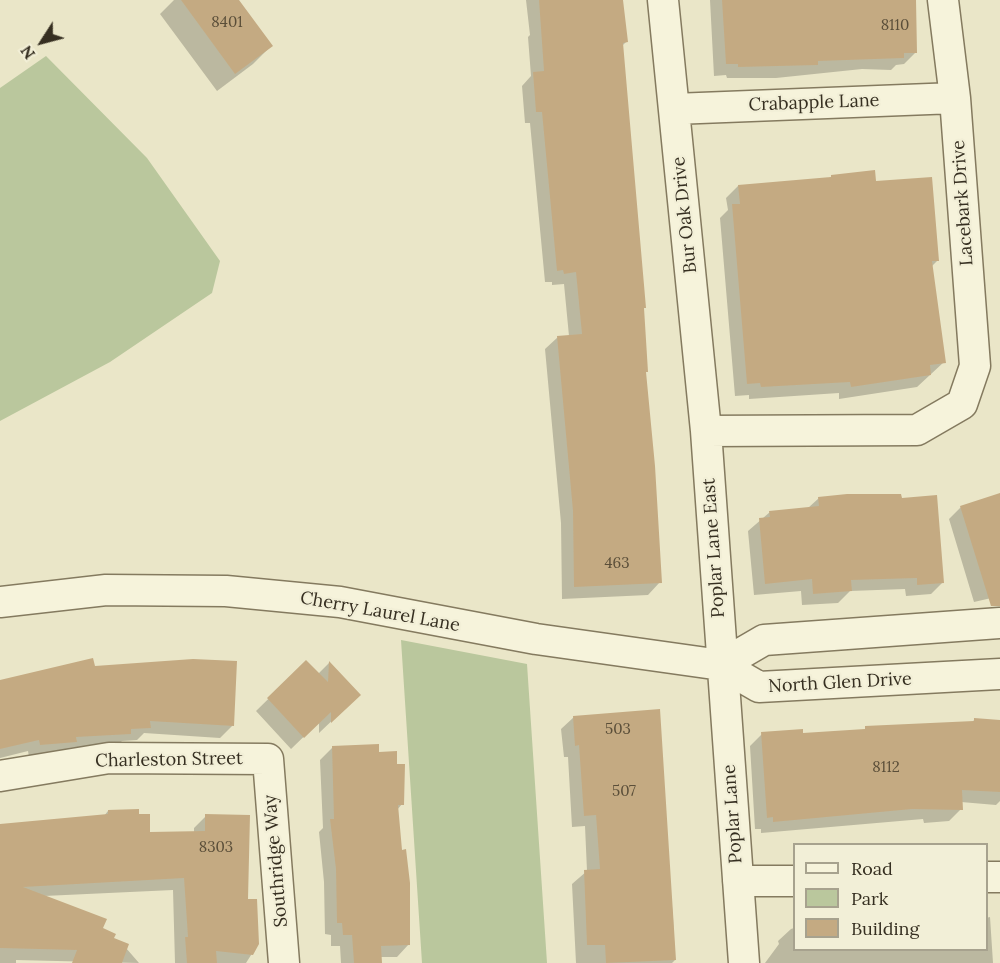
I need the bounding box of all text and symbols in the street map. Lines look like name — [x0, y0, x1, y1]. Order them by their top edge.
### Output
north arrow — [12, 12, 72, 72]
house number: 8401 — [211, 14, 243, 32]
house number: 8110 — [881, 17, 909, 35]
text: N — [16, 42, 39, 63]
street label: Crabapple Lane — [748, 90, 880, 116]
street label: Lacebark Drive — [948, 139, 978, 267]
street label: Bur Oak Drive — [668, 156, 702, 274]
street label: Poplar Lane East — [698, 477, 730, 619]
house number: 463 — [604, 555, 630, 573]
street label: Cherry Laurel Lane — [298, 587, 462, 637]
street label: North Glen Drive — [768, 668, 912, 698]
house number: 503 — [605, 721, 631, 739]
street label: Charleston Street — [95, 748, 243, 772]
house number: 8112 — [872, 759, 900, 777]
street label: Poplar Lane — [719, 764, 747, 864]
house number: 507 — [612, 783, 636, 801]
street label: Southridge Way — [259, 794, 293, 928]
house number: 8303 — [199, 839, 233, 857]
legend — [793, 843, 988, 951]
text: Road — [851, 857, 893, 880]
text: Park — [851, 887, 888, 910]
text: Building — [851, 917, 919, 940]

